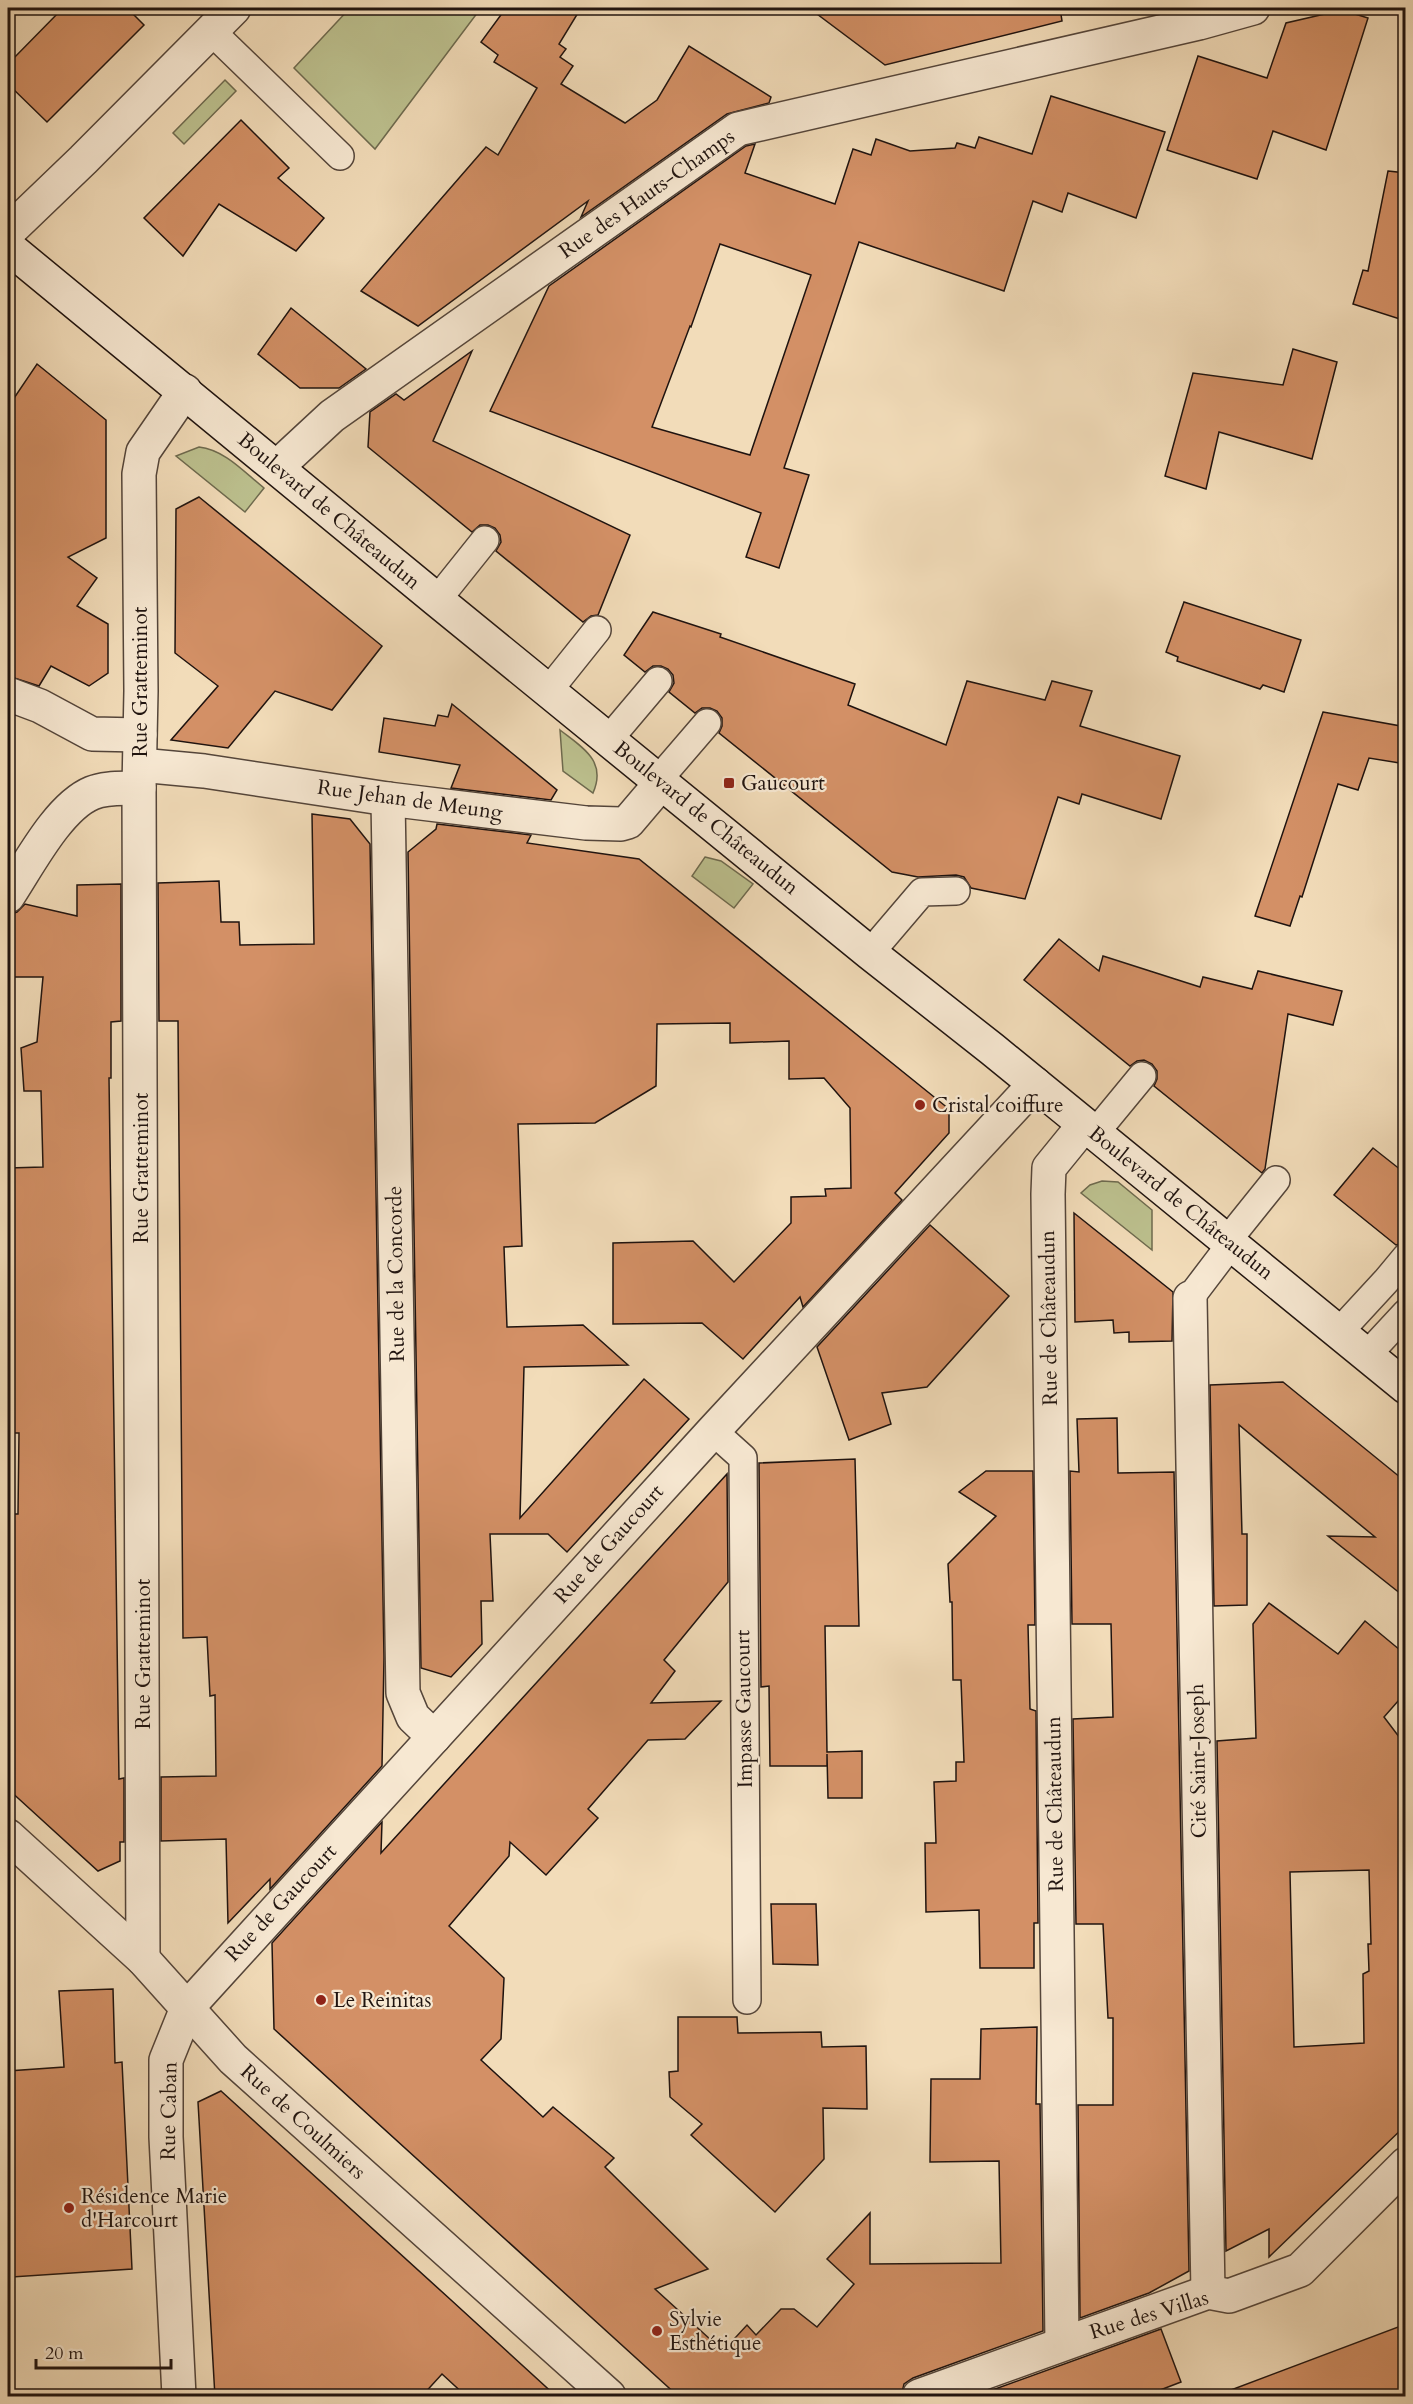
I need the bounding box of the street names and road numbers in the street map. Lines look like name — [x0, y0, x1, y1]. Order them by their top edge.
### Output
street label: Rue des Hauts-Champs — [553, 122, 741, 266]
street label: Boulevard de Châteaudun — [231, 426, 427, 596]
street label: Rue Gratteminot — [126, 606, 155, 758]
street label: Boulevard de Châteaudun — [607, 734, 805, 902]
street label: Rue Jehan de Meung — [315, 773, 505, 827]
street label: Rue Gratteminot — [127, 1092, 156, 1244]
street label: Boulevard de Châteaudun — [1082, 1119, 1280, 1287]
street label: Rue de la Concorde — [380, 1186, 412, 1362]
street label: Rue de Châteaudun — [1033, 1230, 1065, 1406]
street label: Rue de Gaucourt — [548, 1478, 671, 1610]
street label: Rue Gratteminot — [129, 1578, 158, 1730]
street label: Impasse Gaucourt — [728, 1629, 760, 1788]
street label: Cité Saint-Joseph — [1182, 1683, 1214, 1839]
street label: Rue de Châteaudun — [1039, 1716, 1071, 1892]
street label: Rue de Gaucourt — [219, 1837, 344, 1968]
street label: Rue de Coulmiers — [234, 2058, 372, 2186]
street label: Rue Caban — [154, 2061, 184, 2161]
street label: Rue des Villas — [1086, 2283, 1212, 2347]

